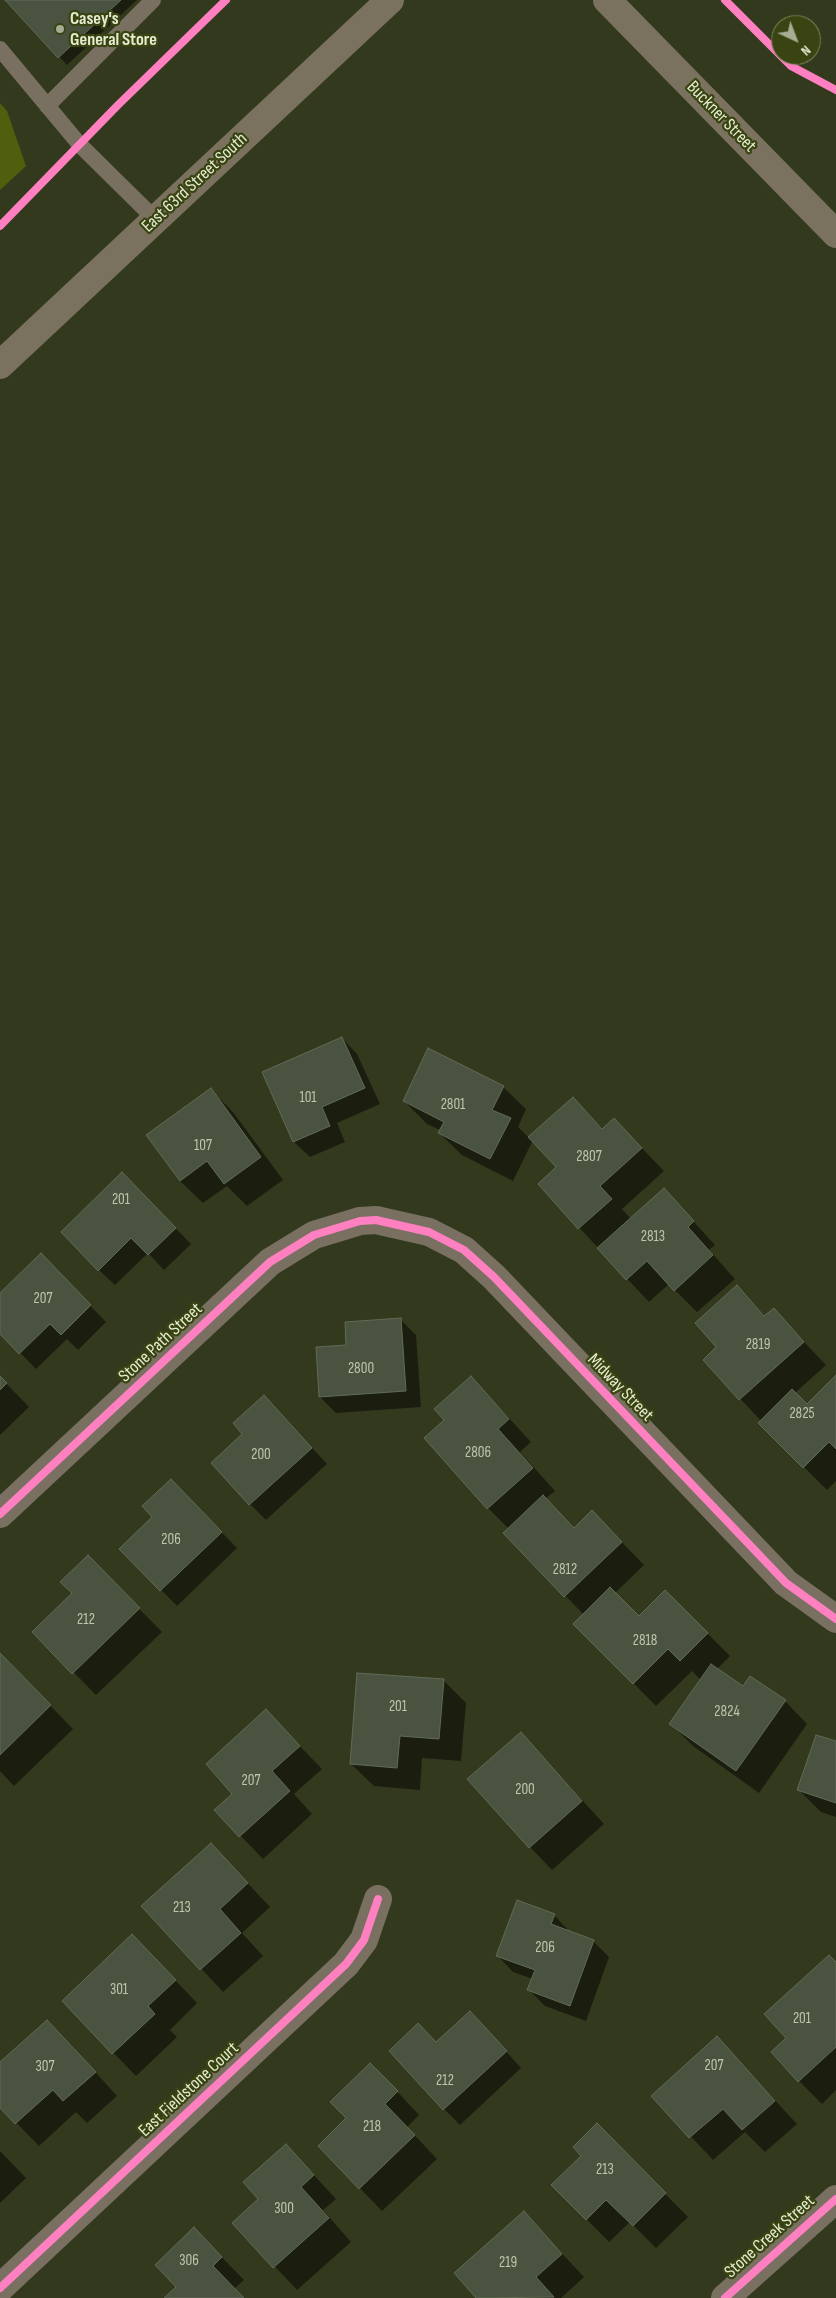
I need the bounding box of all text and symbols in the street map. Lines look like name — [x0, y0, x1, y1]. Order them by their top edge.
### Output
place label: Casey's General Store — [70, 8, 157, 50]
north arrow — [771, 15, 821, 65]
marker: Casey's General Store — [54, 23, 66, 35]
text: N — [797, 42, 814, 59]
street label: Buckner Street — [682, 77, 760, 157]
street label: East 63rd Street South — [138, 129, 252, 237]
house number: 101 — [299, 1089, 317, 1107]
house number: 2801 — [441, 1096, 465, 1114]
house number: 107 — [194, 1137, 212, 1155]
house number: 2807 — [576, 1148, 602, 1166]
house number: 201 — [112, 1191, 130, 1209]
house number: 2813 — [641, 1228, 665, 1246]
house number: 207 — [34, 1290, 52, 1308]
street label: Stone Path Street — [115, 1299, 207, 1387]
house number: 2819 — [746, 1336, 770, 1354]
street label: Midway Street — [582, 1350, 658, 1426]
house number: 2800 — [348, 1360, 374, 1378]
house number: 2825 — [789, 1405, 815, 1423]
house number: 2806 — [465, 1444, 491, 1462]
house number: 200 — [251, 1446, 271, 1464]
house number: 206 — [161, 1531, 181, 1549]
house number: 2812 — [553, 1561, 577, 1579]
house number: 212 — [77, 1611, 95, 1629]
house number: 2818 — [633, 1632, 657, 1650]
house number: 201 — [389, 1698, 407, 1716]
house number: 2824 — [714, 1703, 740, 1721]
house number: 207 — [242, 1772, 260, 1790]
house number: 200 — [515, 1781, 535, 1799]
house number: 213 — [173, 1899, 191, 1917]
house number: 206 — [535, 1939, 555, 1957]
house number: 301 — [110, 1981, 128, 1999]
house number: 201 — [793, 2010, 811, 2028]
street label: East Fieldstone Court — [134, 2038, 244, 2142]
house number: 207 — [705, 2057, 723, 2075]
house number: 307 — [36, 2058, 54, 2076]
house number: 212 — [436, 2072, 454, 2090]
house number: 218 — [363, 2118, 381, 2136]
house number: 213 — [596, 2161, 614, 2179]
street label: Stone Creek Street — [720, 2191, 820, 2283]
house number: 300 — [274, 2200, 294, 2218]
house number: 306 — [179, 2252, 199, 2270]
house number: 219 — [499, 2254, 517, 2272]

